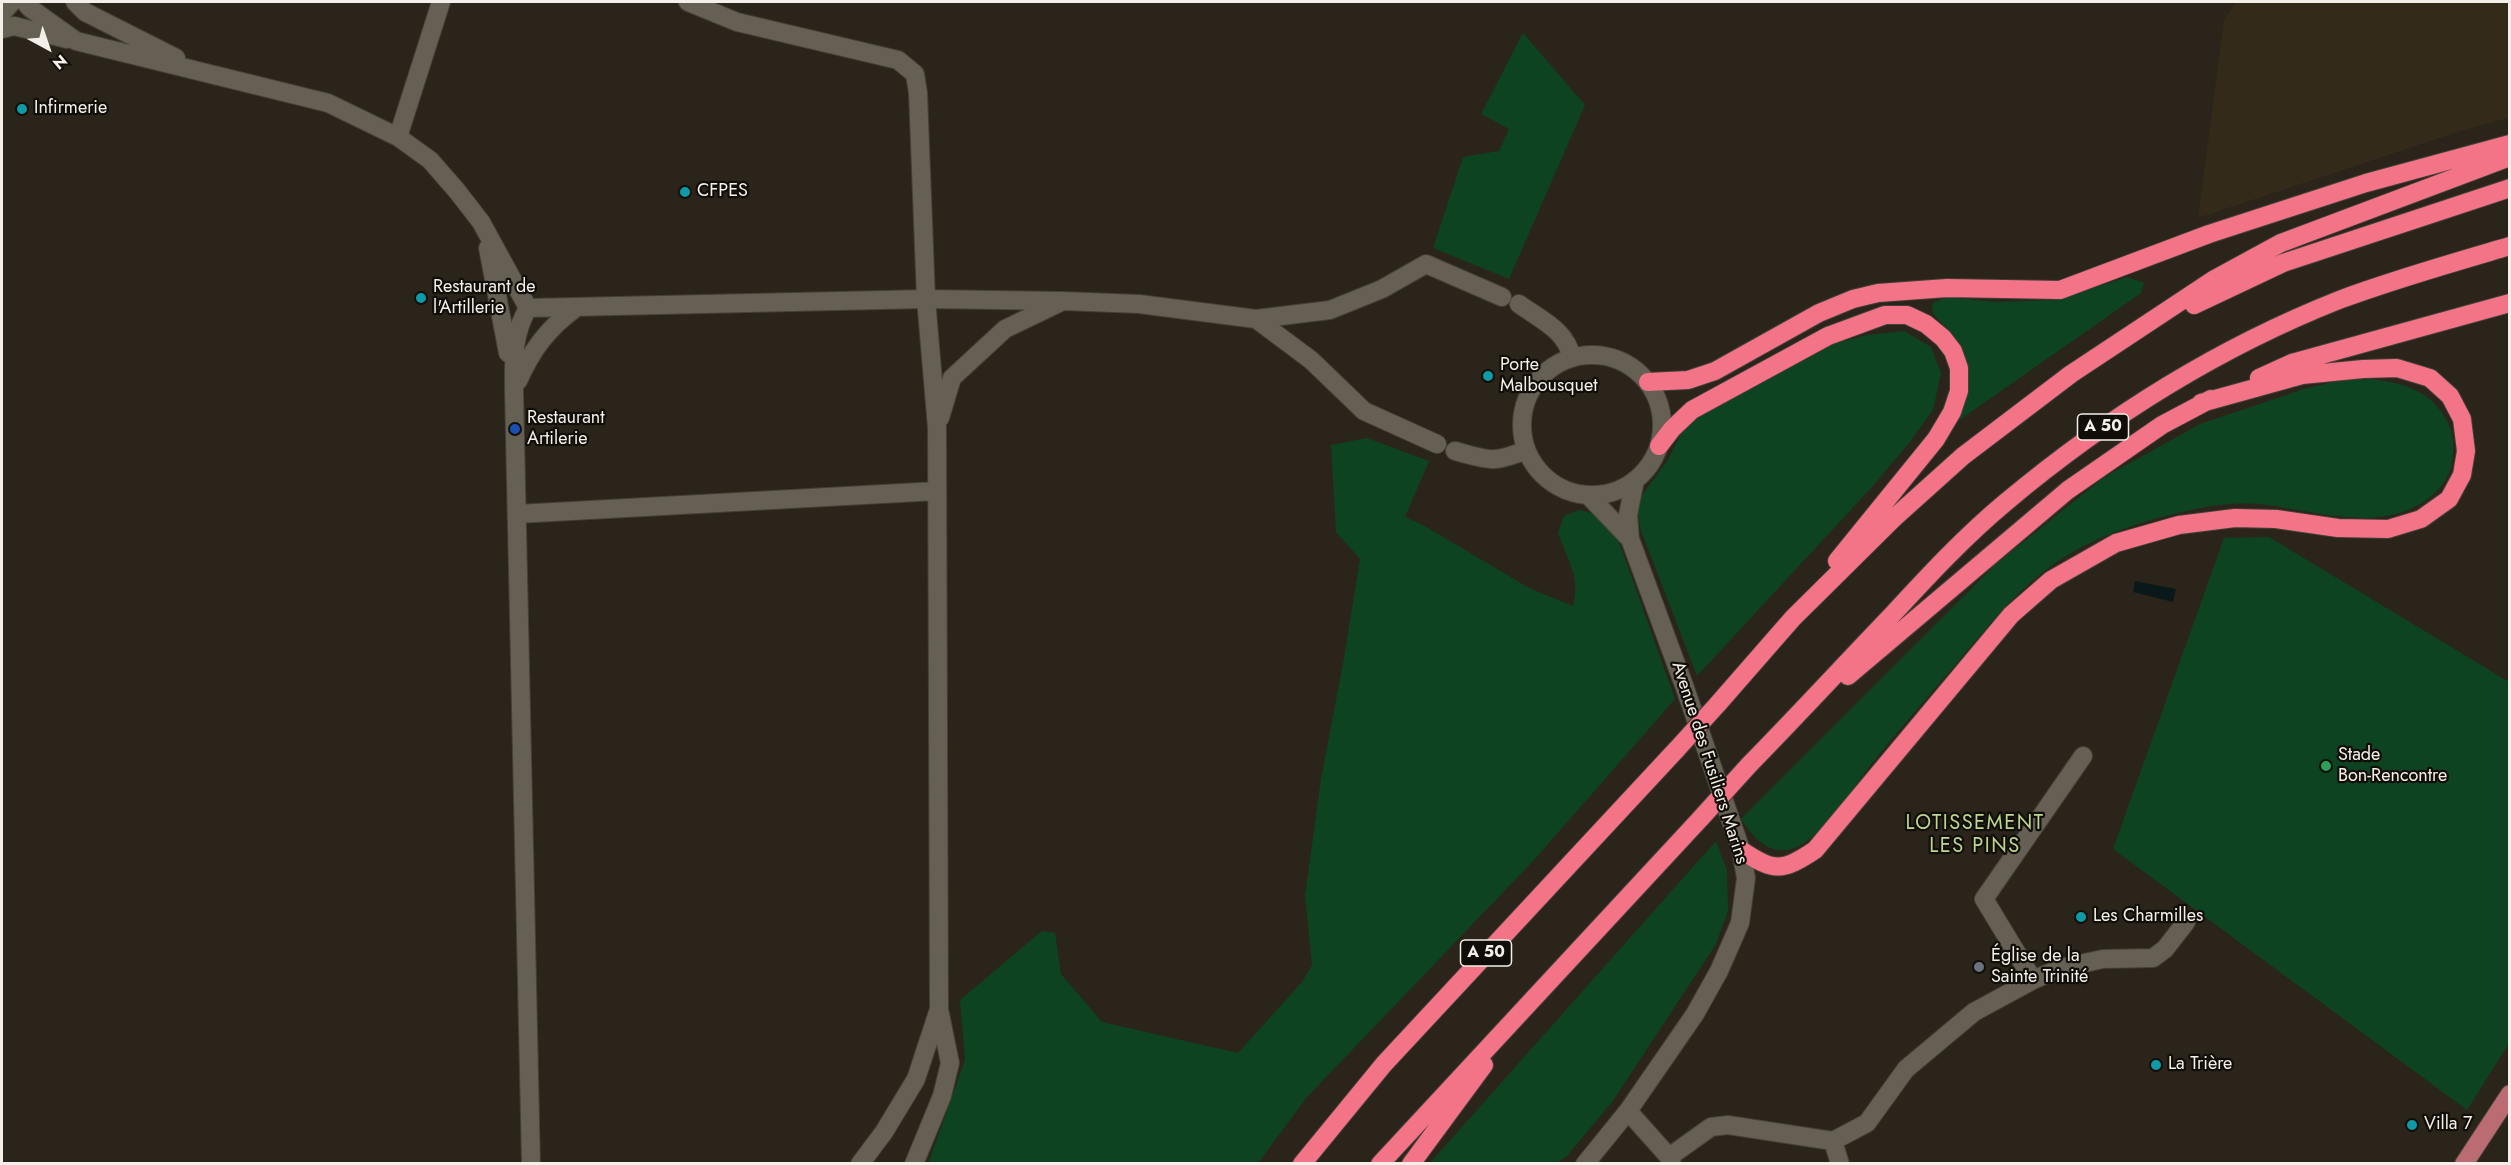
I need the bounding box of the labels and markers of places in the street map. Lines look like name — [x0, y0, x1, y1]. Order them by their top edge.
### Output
place label: Infirmerie — [34, 98, 107, 120]
marker: Infirmerie — [15, 102, 29, 116]
place label: CFPES — [697, 181, 748, 203]
marker: CFPES — [678, 185, 692, 199]
place label: Restaurant de l'Artillerie — [433, 277, 536, 320]
marker: Restaurant de l'Artillerie — [414, 291, 428, 305]
place label: Porte Malbousquet — [1500, 355, 1597, 398]
marker: Porte Malbousquet — [1481, 369, 1495, 383]
place label: Restaurant Artilerie — [527, 408, 605, 450]
marker: Restaurant Artilerie — [508, 422, 522, 436]
place label: Stade Bon-Rencontre — [2338, 745, 2447, 788]
marker: Stade Bon-Rencontre — [2319, 759, 2333, 773]
place label: Les Charmilles — [2093, 906, 2203, 928]
marker: Les Charmilles — [2074, 910, 2088, 924]
place label: Église de la Sainte Trinité — [1991, 946, 2088, 988]
marker: Église de la Sainte Trinité — [1972, 960, 1986, 974]
place label: La Trière — [2168, 1054, 2232, 1076]
marker: La Trière — [2149, 1058, 2163, 1072]
place label: Villa 7 — [2424, 1114, 2472, 1136]
marker: Villa 7 — [2405, 1118, 2419, 1132]

